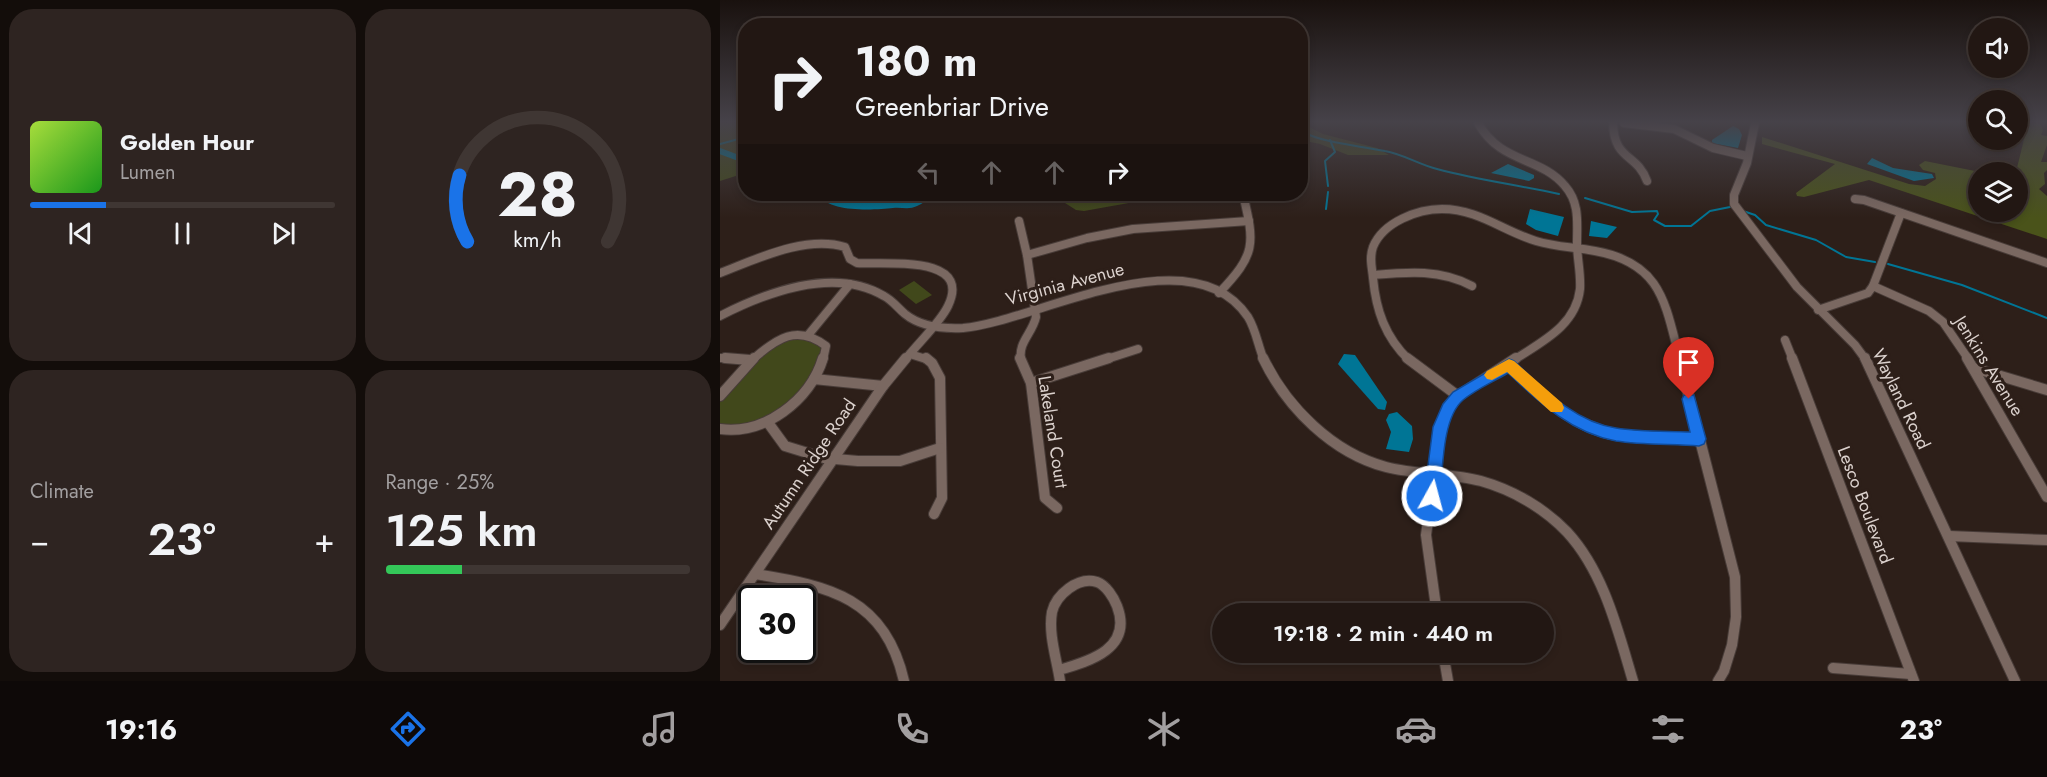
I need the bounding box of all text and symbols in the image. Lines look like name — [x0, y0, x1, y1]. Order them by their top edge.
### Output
map controls — [1968, 18, 2028, 222]
button: sound — [1968, 18, 2028, 78]
text: 180 m — [855, 31, 978, 92]
icon: right — [756, 42, 834, 120]
text: Greenbriar Drive — [855, 87, 1049, 126]
button: search — [1968, 90, 2028, 150]
text: Golden Hour — [120, 126, 254, 158]
text: 28 — [498, 149, 578, 239]
icon: left — [912, 156, 945, 189]
icon: ahead — [975, 156, 1008, 189]
icon: ahead — [1038, 156, 1071, 189]
icon: right — [1101, 156, 1134, 189]
text: Lumen — [120, 158, 176, 187]
button: layers — [1968, 162, 2028, 222]
icon: previous — [64, 217, 97, 250]
icon: pause — [166, 217, 199, 250]
icon: next — [267, 217, 300, 250]
text: km/h — [514, 225, 562, 256]
street label: Virginia Avenue — [1003, 256, 1127, 312]
street label: Jenkins Avenue — [1947, 309, 2030, 421]
pin — [1663, 337, 1714, 399]
street label: Wayland Road — [1865, 344, 1937, 454]
icon: arrive — [1672, 346, 1705, 379]
street label: Lakeland Court — [1031, 374, 1075, 491]
street label: Autumn Ridge Road — [756, 394, 862, 534]
street label: Lesco Boulevard — [1831, 442, 1899, 568]
position arrow — [1400, 464, 1464, 528]
text: Range · 25% — [386, 468, 494, 497]
text: Climate — [30, 477, 94, 506]
text: 125 km — [386, 498, 538, 563]
text: 23° — [148, 507, 216, 572]
text: − — [30, 517, 49, 564]
text: + — [314, 517, 334, 564]
speed limit sign: 30 — [738, 585, 816, 663]
text: 19:18 · 2 min · 440 m — [1273, 617, 1493, 649]
icon: directions — [387, 708, 429, 750]
icon: music — [639, 708, 681, 750]
icon: phone — [891, 708, 933, 750]
icon: climate — [1143, 708, 1185, 750]
icon: car — [1395, 708, 1437, 750]
icon: filters — [1647, 708, 1689, 750]
text: 19:16 — [105, 710, 177, 749]
text: 23° — [1899, 710, 1942, 749]

